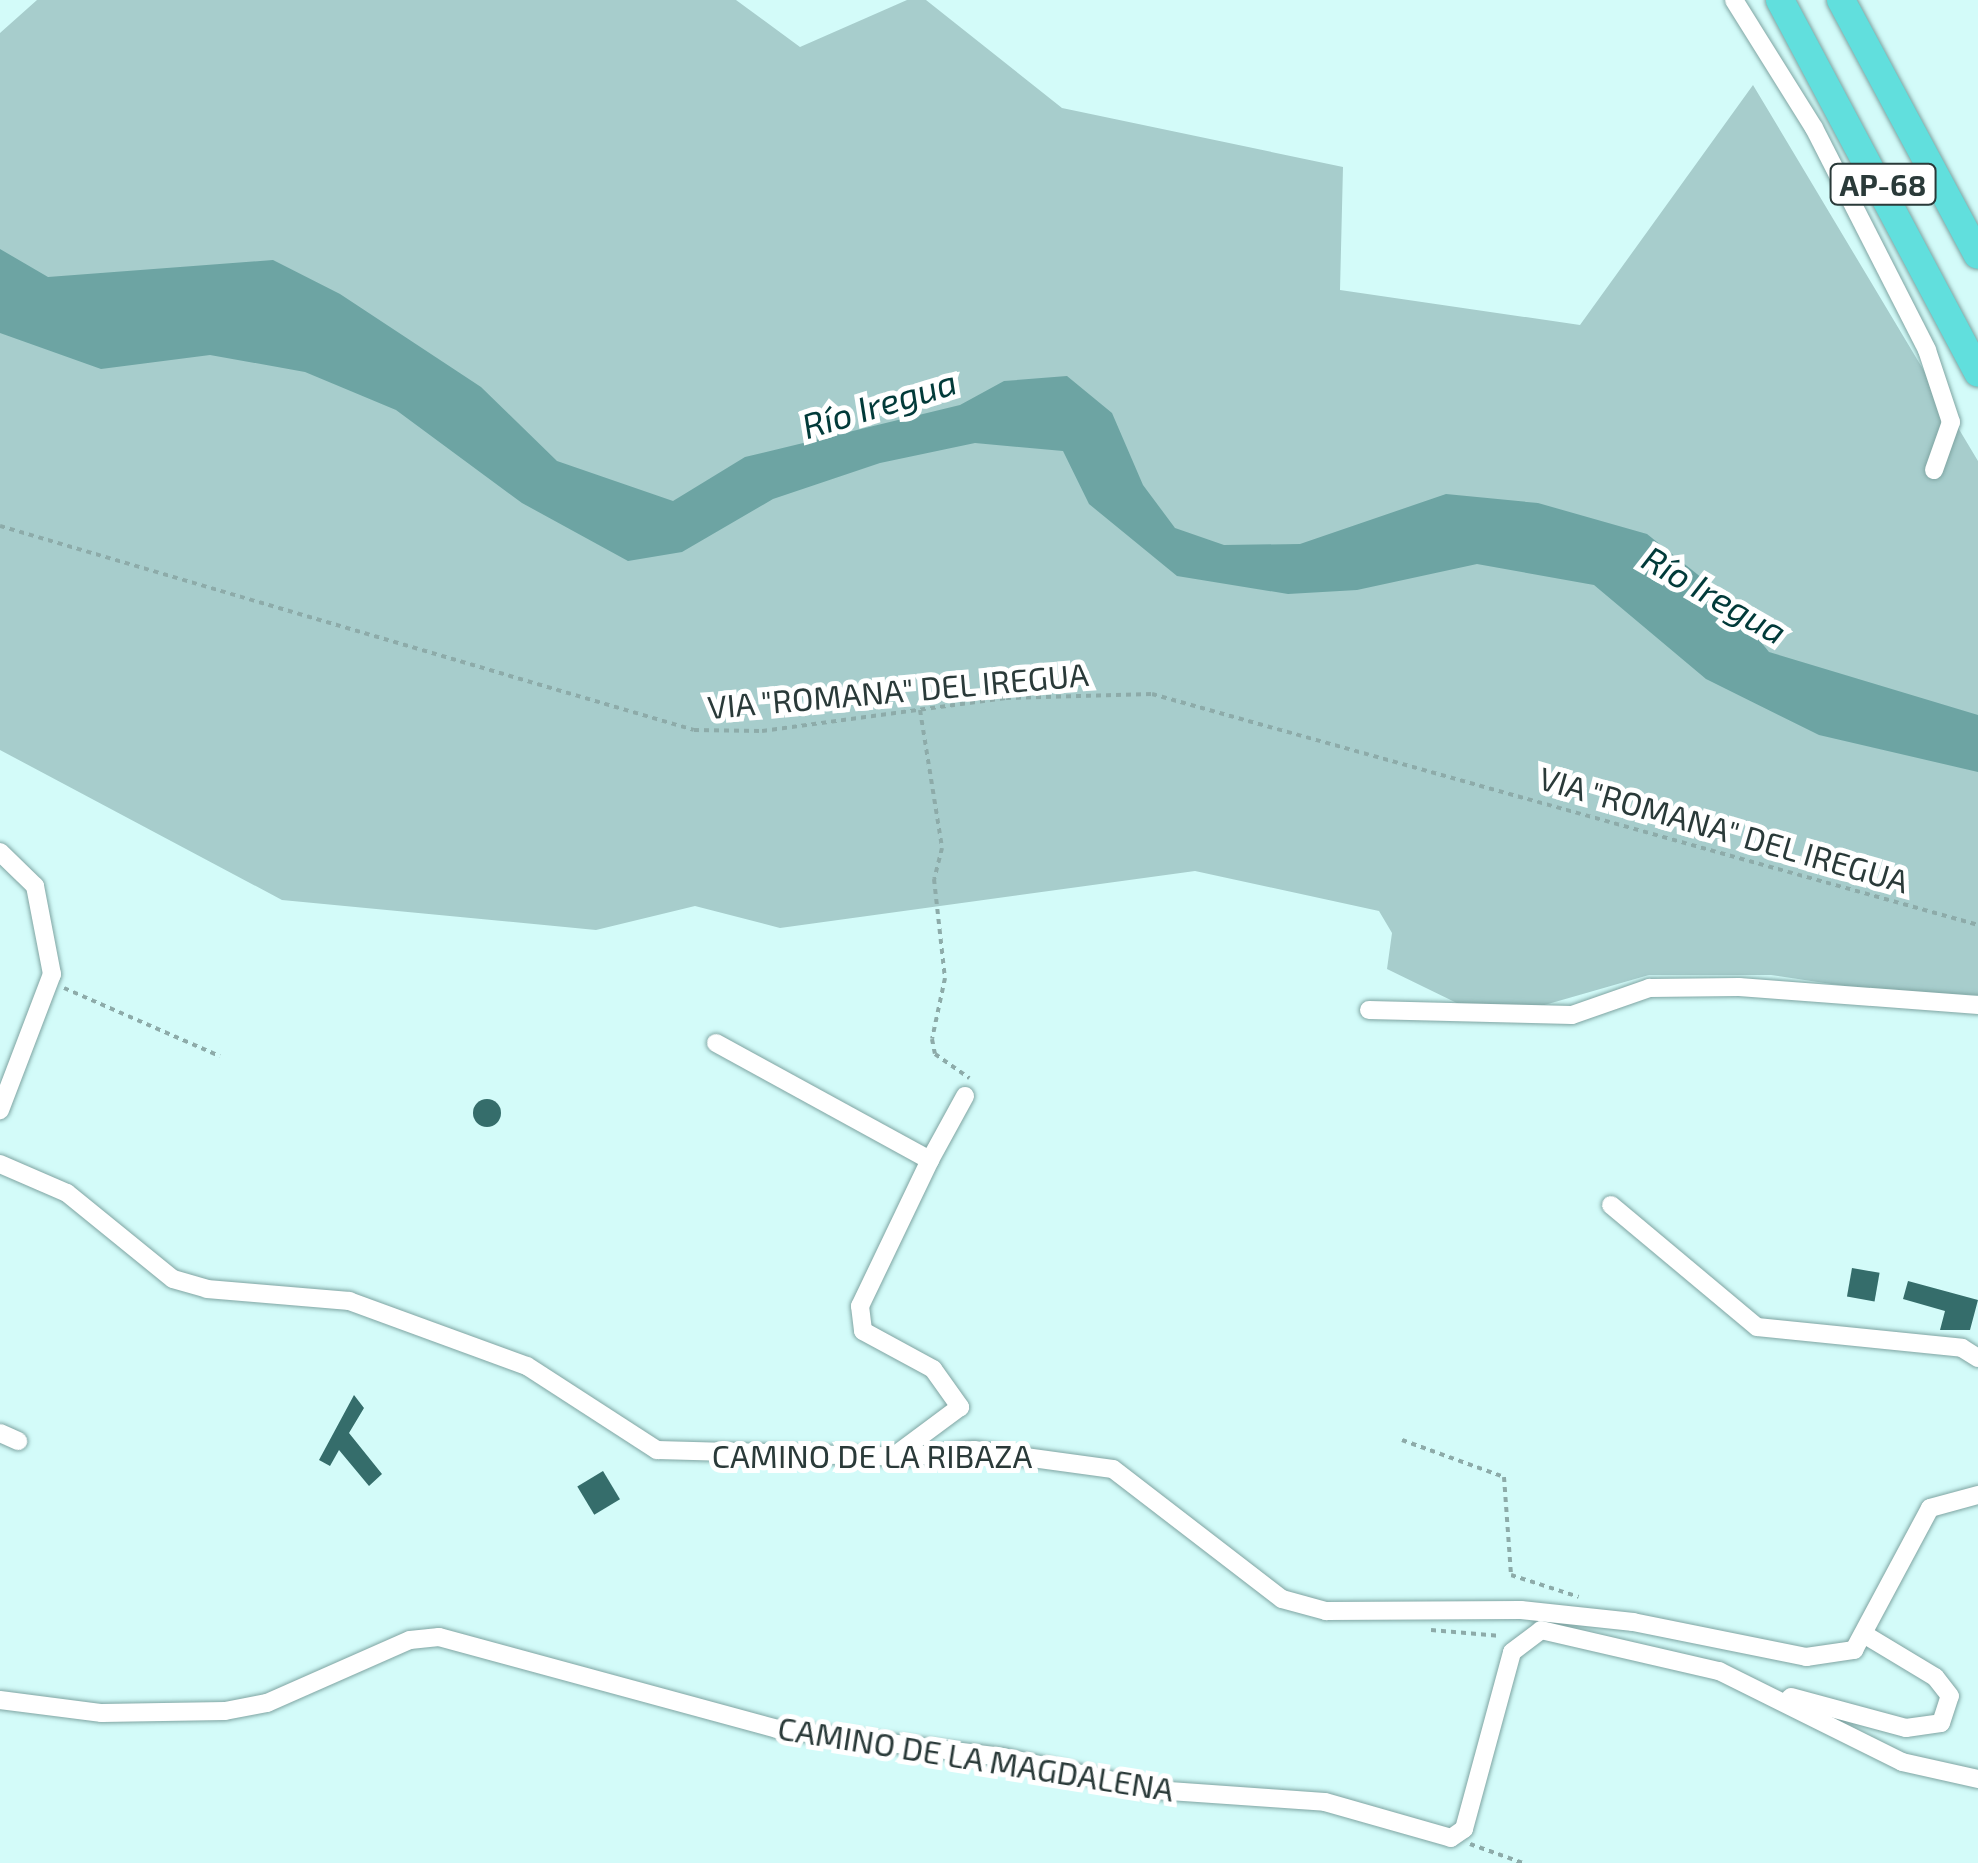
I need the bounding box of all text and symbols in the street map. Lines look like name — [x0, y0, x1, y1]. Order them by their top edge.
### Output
road number: AP-68 — [1828, 159, 1938, 209]
water label: Río Iregua — [797, 360, 961, 446]
water label: Río Iregua — [1635, 536, 1795, 652]
street label: VIA "ROMANA" DEL IREGUA — [705, 654, 1091, 726]
street label: VIA "ROMANA" DEL IREGUA — [1534, 758, 1914, 900]
street label: CAMINO DE LA RIBAZA — [711, 1436, 1033, 1474]
street label: CAMINO DE LA MAGDALENA — [775, 1708, 1177, 1808]

